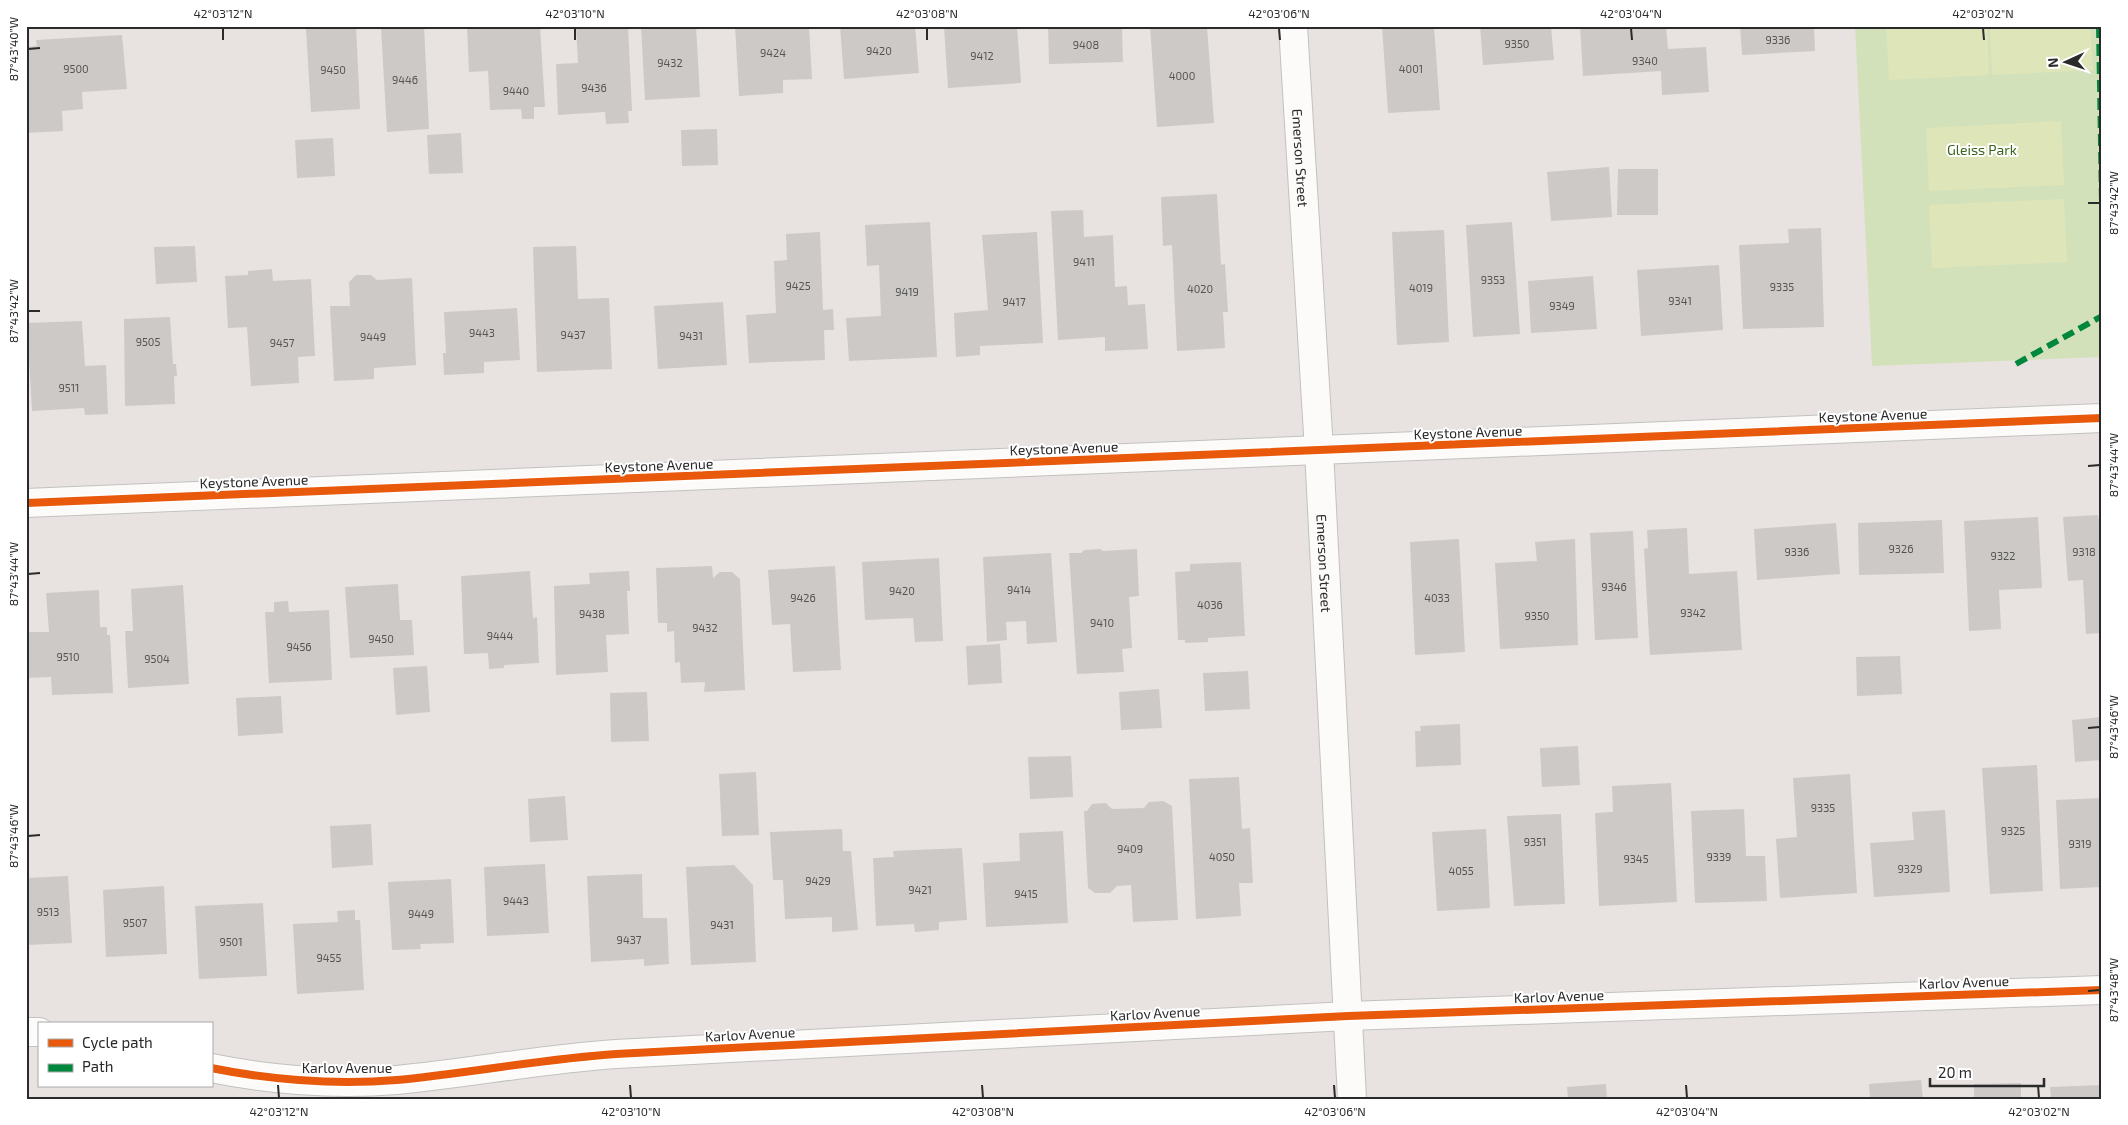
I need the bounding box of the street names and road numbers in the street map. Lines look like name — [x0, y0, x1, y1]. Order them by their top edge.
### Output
street label: Emerson Street — [1290, 108, 1313, 207]
street label: Keystone Avenue — [1818, 405, 1928, 425]
street label: Keystone Avenue — [1413, 422, 1523, 442]
street label: Keystone Avenue — [1009, 438, 1119, 458]
street label: Keystone Avenue — [604, 455, 714, 475]
street label: Keystone Avenue — [199, 471, 309, 491]
street label: Emerson Street — [1314, 513, 1336, 613]
street label: Karlov Avenue — [1919, 972, 2009, 992]
street label: Karlov Avenue — [1514, 986, 1604, 1006]
street label: Karlov Avenue — [1109, 1002, 1201, 1024]
street label: Karlov Avenue — [704, 1023, 796, 1045]
street label: Karlov Avenue — [302, 1059, 392, 1076]

